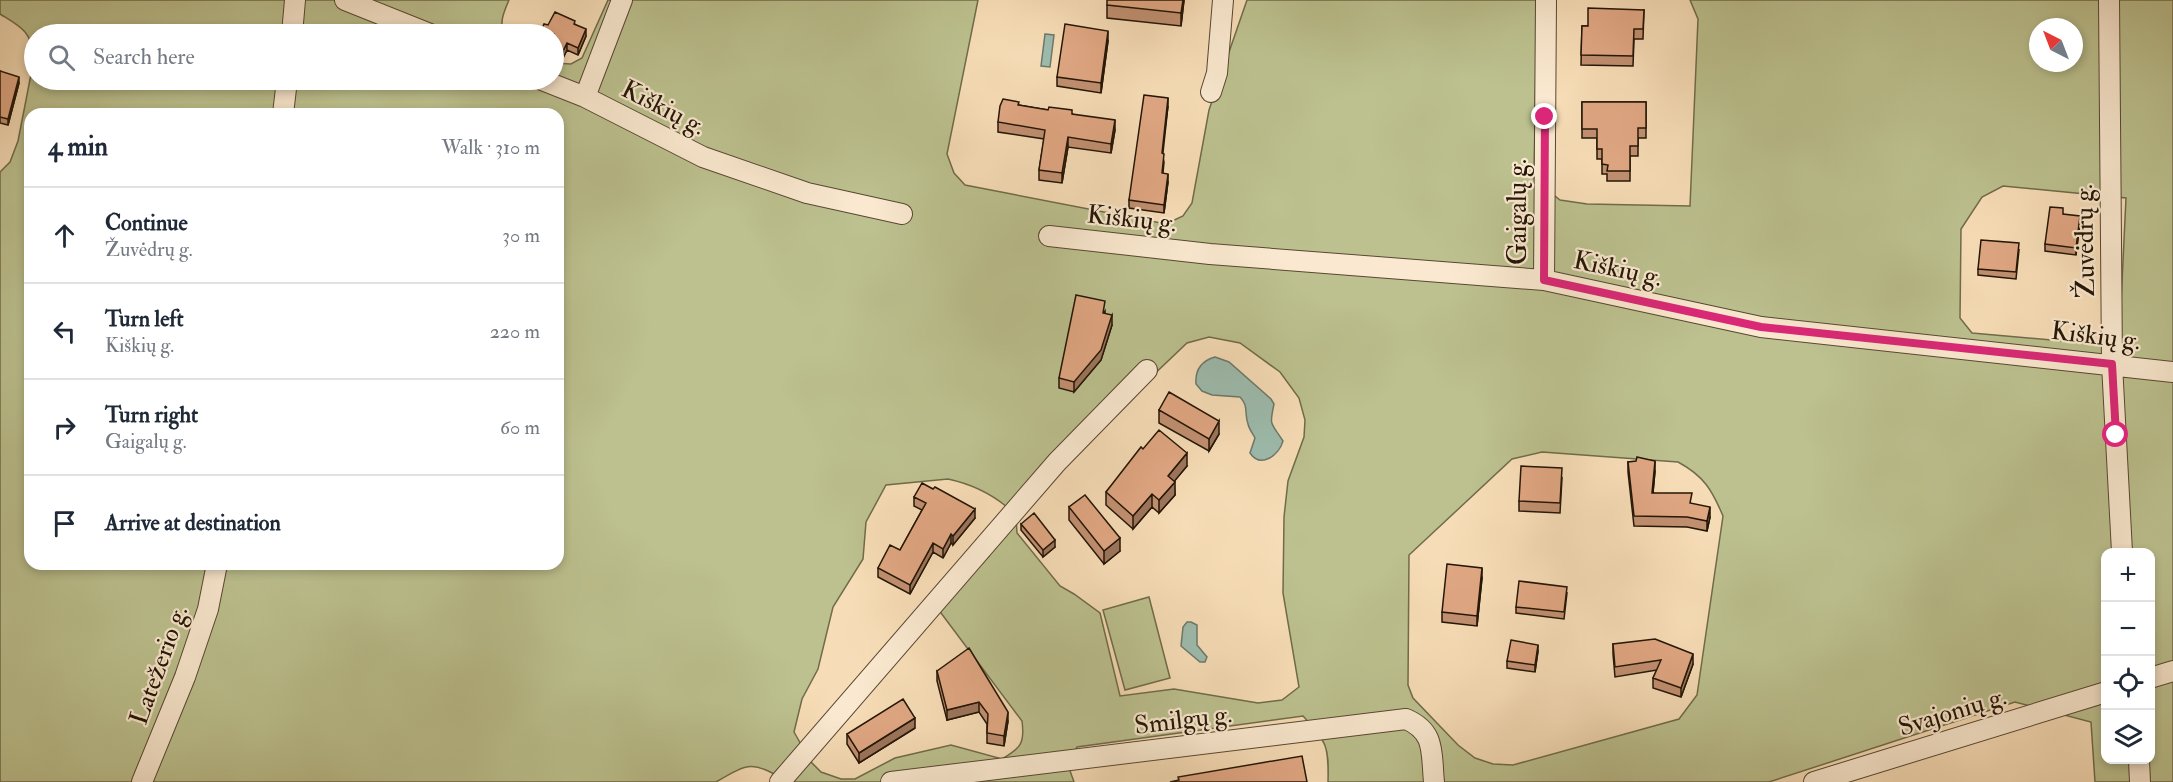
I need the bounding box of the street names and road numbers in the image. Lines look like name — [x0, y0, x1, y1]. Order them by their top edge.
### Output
street label: Kiškių g. — [616, 73, 711, 143]
street label: Gaigalų g. — [1502, 159, 1534, 265]
street label: Žuvėdrų g. — [2066, 184, 2102, 298]
street label: Kiškių g. — [1086, 198, 1178, 240]
street label: Kiškių g. — [1571, 244, 1665, 294]
street label: Kiškių g. — [2049, 315, 2142, 357]
street label: Latežerio g. — [123, 601, 195, 729]
street label: Svajonių g. — [1894, 680, 2010, 744]
street label: Smilgų g. — [1133, 698, 1234, 742]

